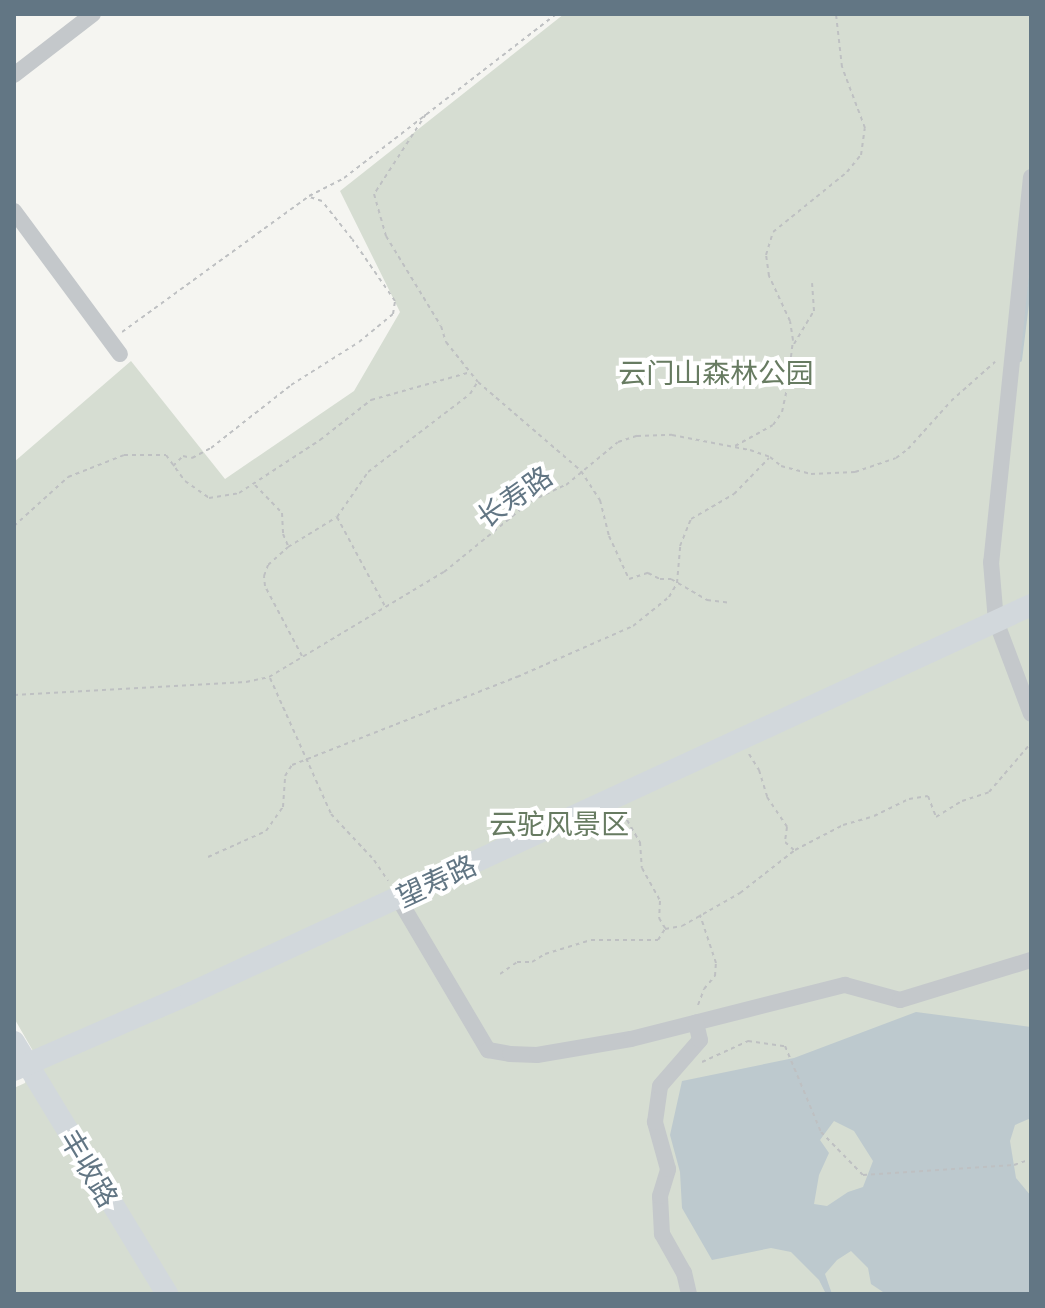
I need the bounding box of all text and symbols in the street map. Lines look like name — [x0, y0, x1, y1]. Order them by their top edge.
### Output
park label: 云门山森林公园 — [618, 355, 814, 389]
street label: 长寿路 — [470, 458, 558, 534]
park label: 云驼风景区 — [489, 806, 629, 840]
street label: 望寿路 — [391, 847, 481, 913]
street label: 丰收路 — [54, 1123, 126, 1213]

